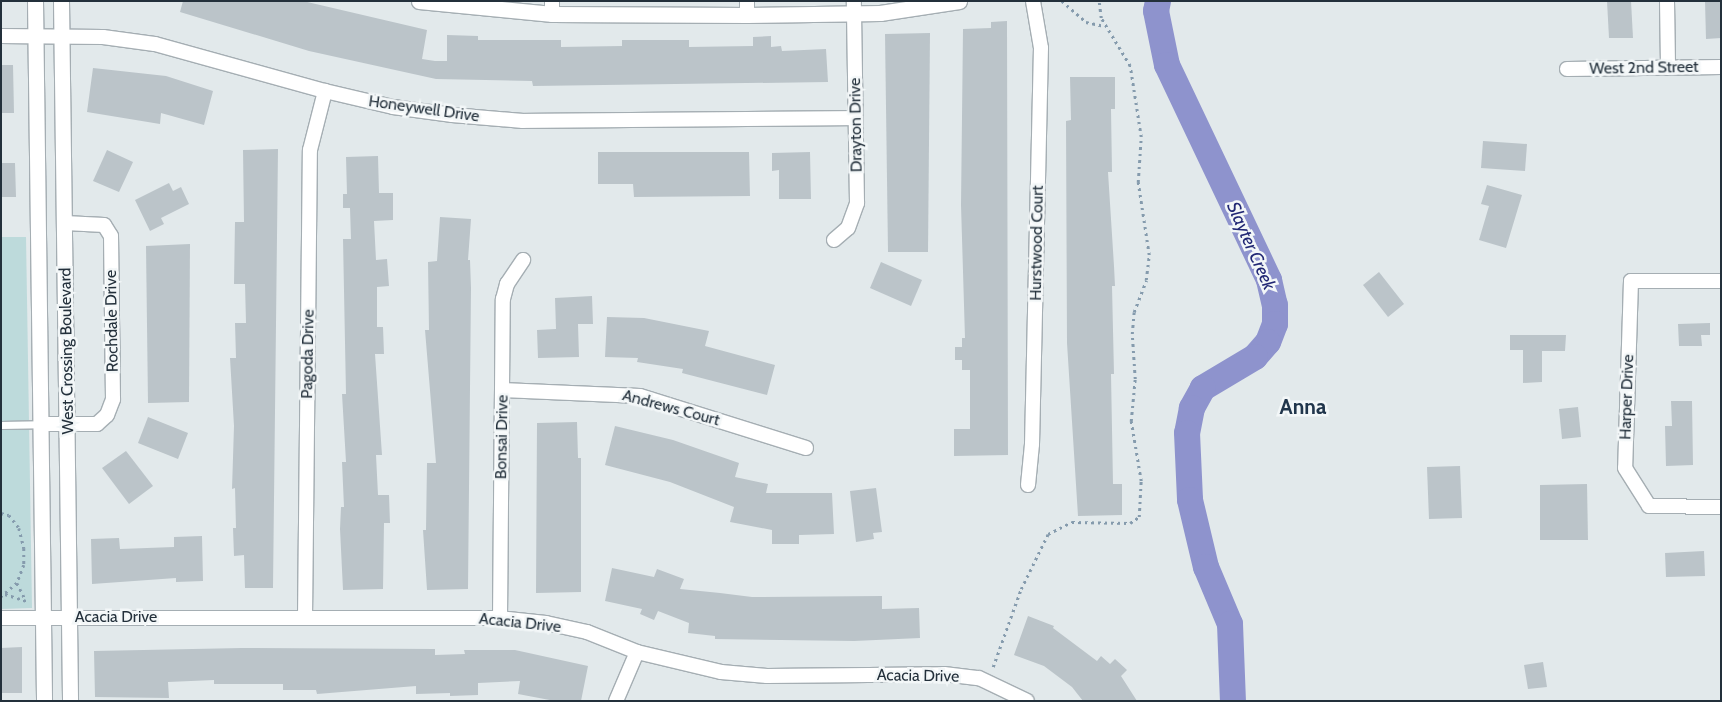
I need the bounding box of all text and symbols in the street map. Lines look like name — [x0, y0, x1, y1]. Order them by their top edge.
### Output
street label: West 2nd Street — [1589, 57, 1699, 79]
street label: Drayton Drive — [846, 78, 866, 172]
street label: Honeywell Drive — [367, 92, 481, 126]
street label: Hurstwood Court — [1026, 185, 1048, 301]
water label: Slayter Creek — [1222, 199, 1280, 293]
street label: West Crossing Boulevard — [56, 268, 78, 434]
street label: Rochdale Drive — [102, 270, 122, 372]
street label: Pagoda Drive — [298, 309, 318, 399]
street label: Harper Drive — [1616, 354, 1638, 440]
street label: Andrews Court — [620, 386, 722, 430]
district label: Anna — [1280, 394, 1326, 420]
street label: Bonsai Drive — [492, 395, 512, 479]
street label: Acacia Drive — [75, 607, 157, 627]
street label: Acacia Drive — [478, 609, 562, 637]
street label: Acacia Drive — [877, 666, 959, 686]

